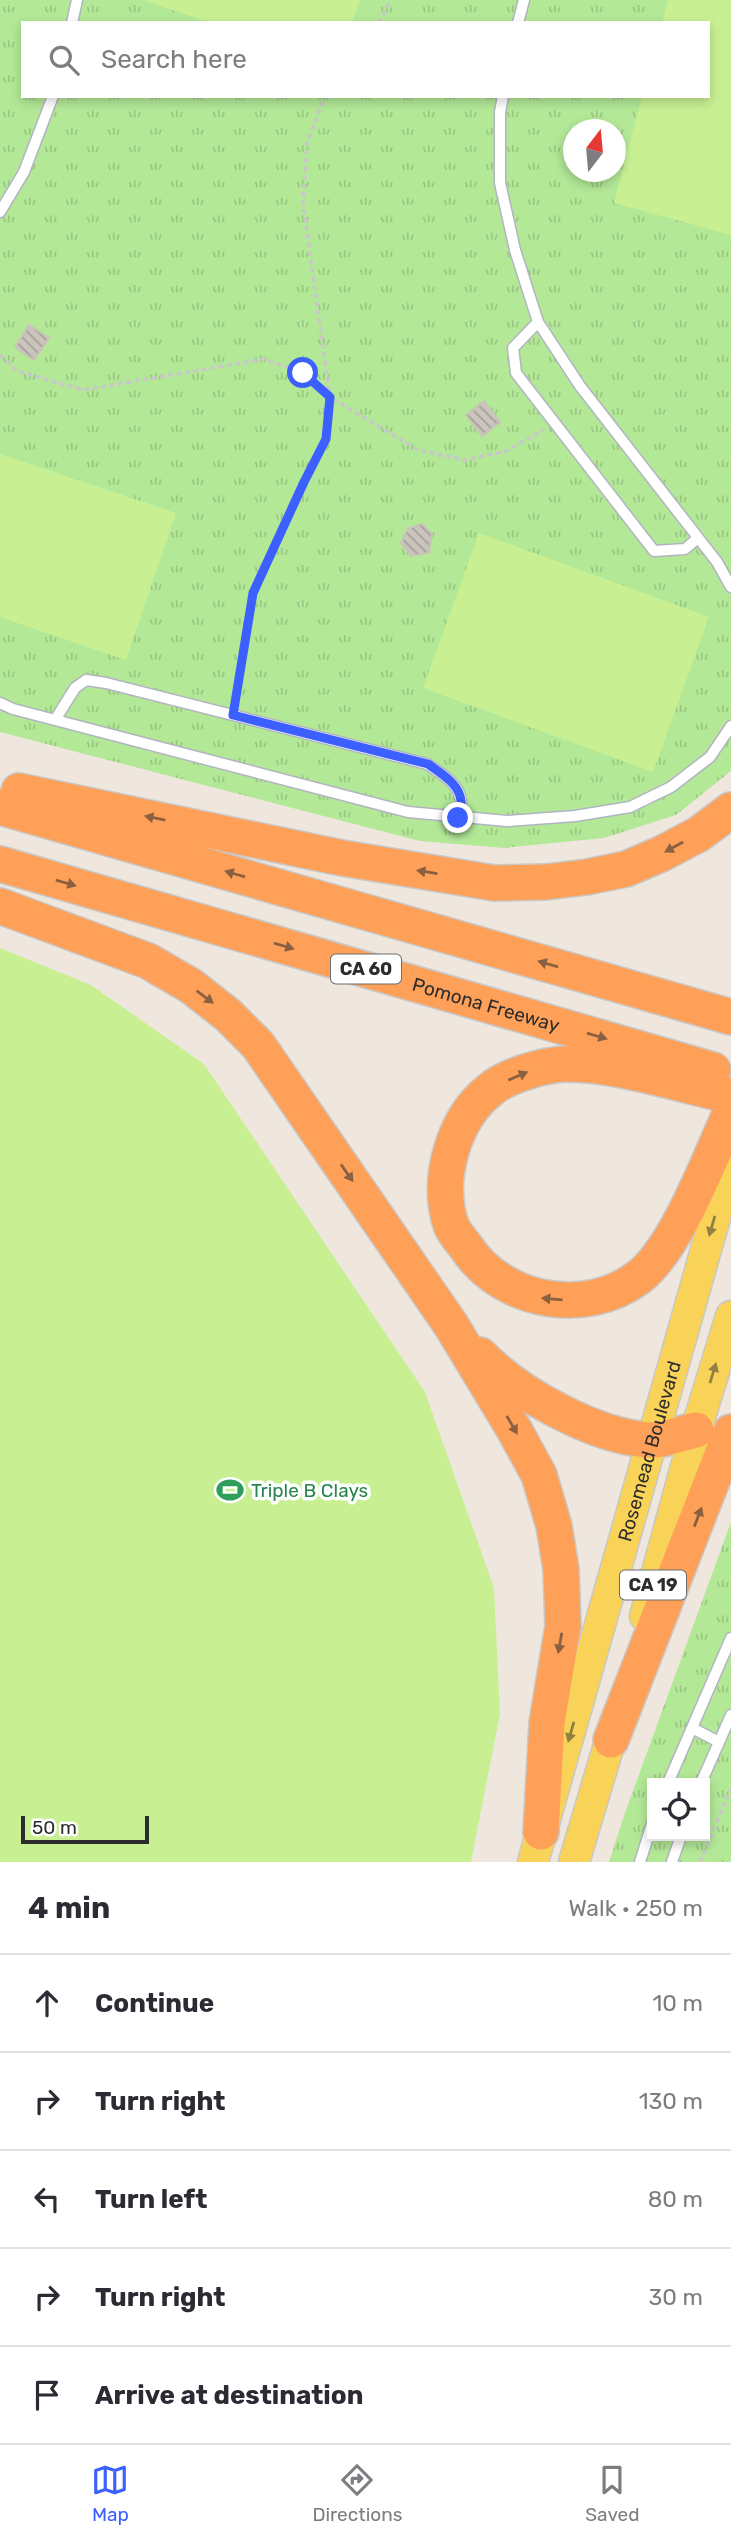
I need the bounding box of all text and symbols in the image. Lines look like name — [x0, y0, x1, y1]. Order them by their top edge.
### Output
search box — [21, 21, 710, 98]
icon: search — [45, 41, 83, 79]
text: Search here — [101, 44, 247, 75]
north arrow — [563, 119, 626, 182]
route start — [287, 357, 318, 388]
route end — [442, 802, 473, 833]
one-way arrow — [144, 813, 166, 824]
one-way arrow — [664, 841, 684, 853]
one-way arrow — [415, 866, 437, 877]
one-way arrow — [224, 869, 245, 879]
one-way arrow — [55, 878, 76, 888]
one-way arrow — [273, 941, 295, 952]
road number: CA 60 — [331, 954, 401, 984]
one-way arrow — [536, 958, 558, 969]
street label: Pomona Freeway — [410, 973, 562, 1037]
one-way arrow — [196, 989, 214, 1004]
one-way arrow — [587, 1032, 608, 1042]
one-way arrow — [508, 1070, 528, 1082]
one-way arrow — [340, 1164, 354, 1182]
one-way arrow — [707, 1216, 717, 1237]
one-way arrow — [541, 1293, 563, 1304]
street label: Rosemead Boulevard — [613, 1358, 686, 1544]
one-way arrow — [709, 1362, 719, 1383]
one-way arrow — [506, 1416, 518, 1435]
sports icon: Triple B Clays — [215, 1475, 245, 1505]
place label: Triple B Clays — [251, 1479, 368, 1502]
one-way arrow — [692, 1506, 703, 1527]
road number: CA 19 — [620, 1570, 686, 1600]
one-way arrow — [554, 1632, 565, 1654]
one-way arrow — [565, 1721, 575, 1742]
map controls — [647, 1778, 710, 1841]
button: locate — [647, 1778, 710, 1841]
scale bar — [21, 1813, 149, 1845]
text: 50 m — [32, 1816, 77, 1839]
text: 4 min — [28, 1890, 110, 1926]
text: Walk · 250 m — [568, 1894, 703, 1922]
icon: ahead — [28, 1984, 66, 2022]
text: Continue — [95, 1988, 214, 2019]
text: 10 m — [652, 1989, 703, 2017]
icon: right — [28, 2082, 66, 2120]
text: Turn right — [95, 2086, 225, 2117]
text: 130 m — [639, 2087, 703, 2115]
icon: left — [28, 2180, 66, 2218]
text: Turn left — [95, 2184, 207, 2215]
text: 80 m — [648, 2185, 703, 2213]
icon: right — [28, 2278, 66, 2316]
text: Turn right — [95, 2282, 225, 2313]
text: 30 m — [648, 2283, 703, 2311]
icon: arrive — [28, 2376, 66, 2414]
text: Arrive at destination — [95, 2380, 363, 2411]
tab: Map — [91, 2461, 129, 2526]
tab: Directions — [312, 2461, 402, 2526]
tab: Saved — [585, 2461, 640, 2526]

